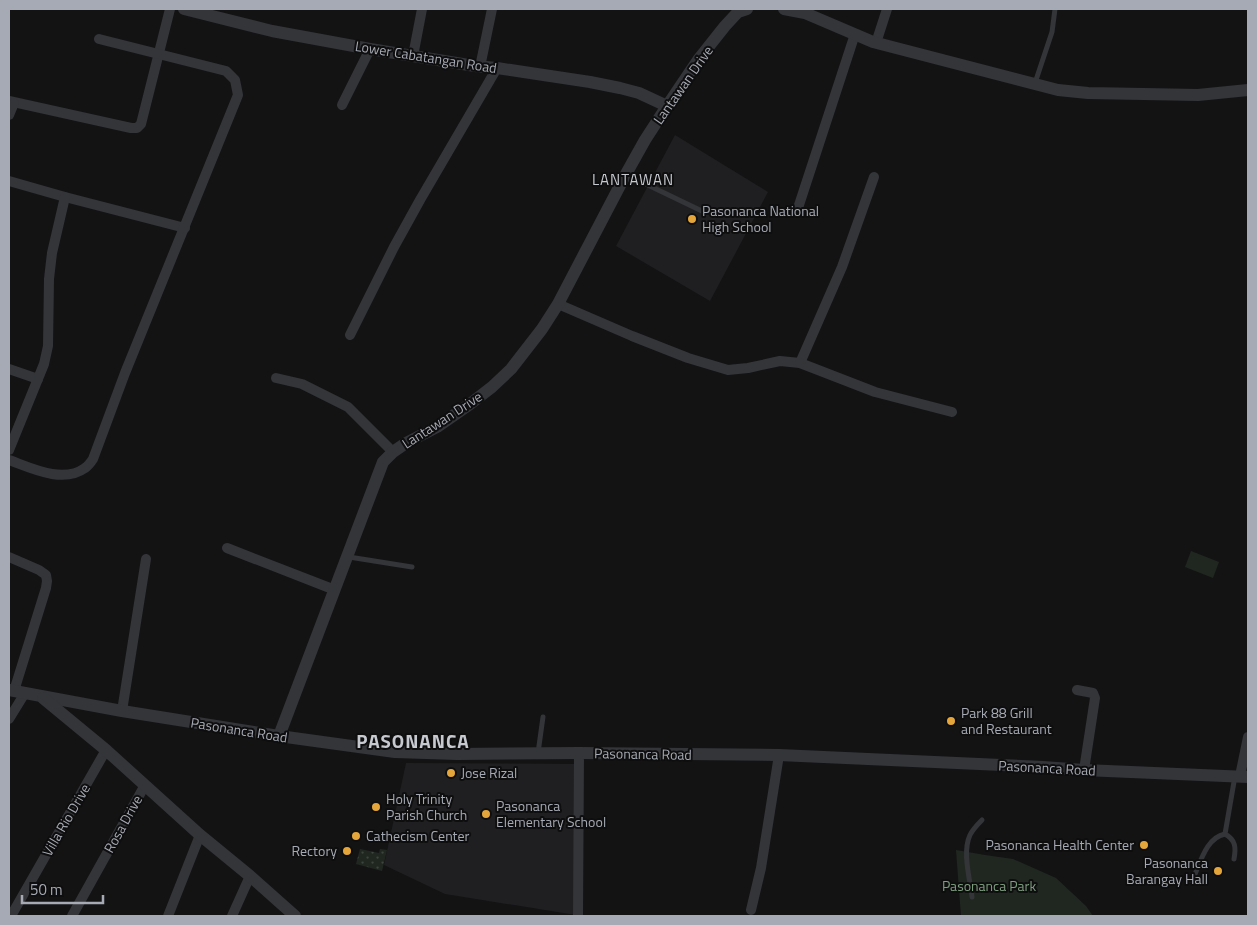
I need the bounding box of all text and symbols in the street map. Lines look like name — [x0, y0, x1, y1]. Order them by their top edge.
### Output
street label: Lower Cabatangan Road — [354, 35, 498, 78]
street label: Lantawan Drive — [648, 41, 718, 128]
district label: LANTAWAN — [592, 168, 674, 191]
place label: Pasonanca National High School — [702, 200, 819, 237]
marker: Pasonanca National High School — [686, 213, 698, 225]
street label: Lantawan Drive — [397, 386, 486, 453]
place label: Park 88 Grill and Restaurant — [961, 702, 1052, 739]
street label: Pasonanca Road — [189, 711, 289, 748]
marker: Park 88 Grill and Restaurant — [945, 715, 957, 727]
district label: PASONANCA — [356, 726, 470, 755]
street label: Pasonanca Road — [594, 742, 692, 765]
street label: Pasonanca Road — [998, 754, 1096, 781]
place label: Jose Rizal — [461, 762, 517, 783]
marker: Jose Rizal — [445, 767, 457, 779]
street label: Villa Rio Drive — [36, 780, 95, 860]
place label: Holy Trinity Parish Church — [386, 788, 467, 825]
street label: Rosa Drive — [98, 791, 147, 856]
place label: Pasonanca Elementary School — [496, 795, 606, 832]
marker: Holy Trinity Parish Church — [370, 801, 382, 813]
marker: Pasonanca Elementary School — [480, 808, 492, 820]
place label: Cathecism Center — [366, 825, 470, 846]
marker: Cathecism Center — [350, 830, 362, 842]
place label: Pasonanca Health Center — [986, 834, 1134, 855]
marker: Pasonanca Health Center — [1138, 839, 1150, 851]
place label: Rectory — [291, 840, 337, 861]
marker: Rectory — [341, 845, 353, 857]
place label: Pasonanca Barangay Hall — [1126, 852, 1208, 889]
marker: Pasonanca Barangay Hall — [1212, 865, 1224, 877]
scale bar — [22, 872, 104, 904]
park label: Pasonanca Park — [942, 875, 1036, 896]
text: 50 m — [30, 878, 63, 901]

